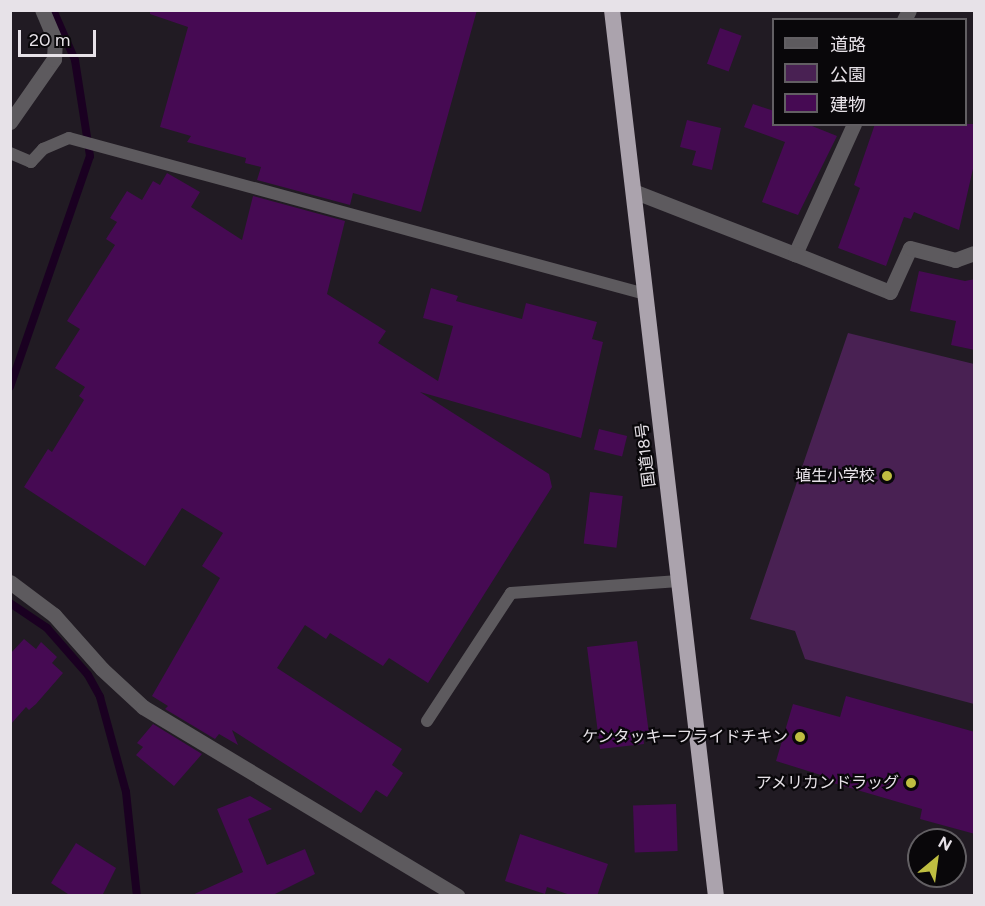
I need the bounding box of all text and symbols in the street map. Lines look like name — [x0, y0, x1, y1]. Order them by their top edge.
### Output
scale bar — [21, 18, 99, 56]
legend — [772, 18, 967, 126]
text: 20 m — [29, 29, 70, 51]
text: 道路 — [830, 34, 866, 56]
text: 公園 — [830, 64, 866, 86]
text: 建物 — [830, 94, 866, 116]
street label: 国道18号 — [633, 422, 659, 488]
place label: 埴生小学校 — [795, 466, 875, 486]
marker: 埴生小学校 — [880, 469, 894, 483]
place label: ケンタッキーフライドチキン — [580, 727, 788, 747]
marker: ケンタッキーフライドチキン — [793, 730, 807, 744]
place label: アメリカンドラッグ — [755, 773, 899, 793]
marker: アメリカンドラッグ — [904, 776, 918, 790]
north arrow — [907, 828, 967, 888]
text: N — [935, 832, 955, 855]

